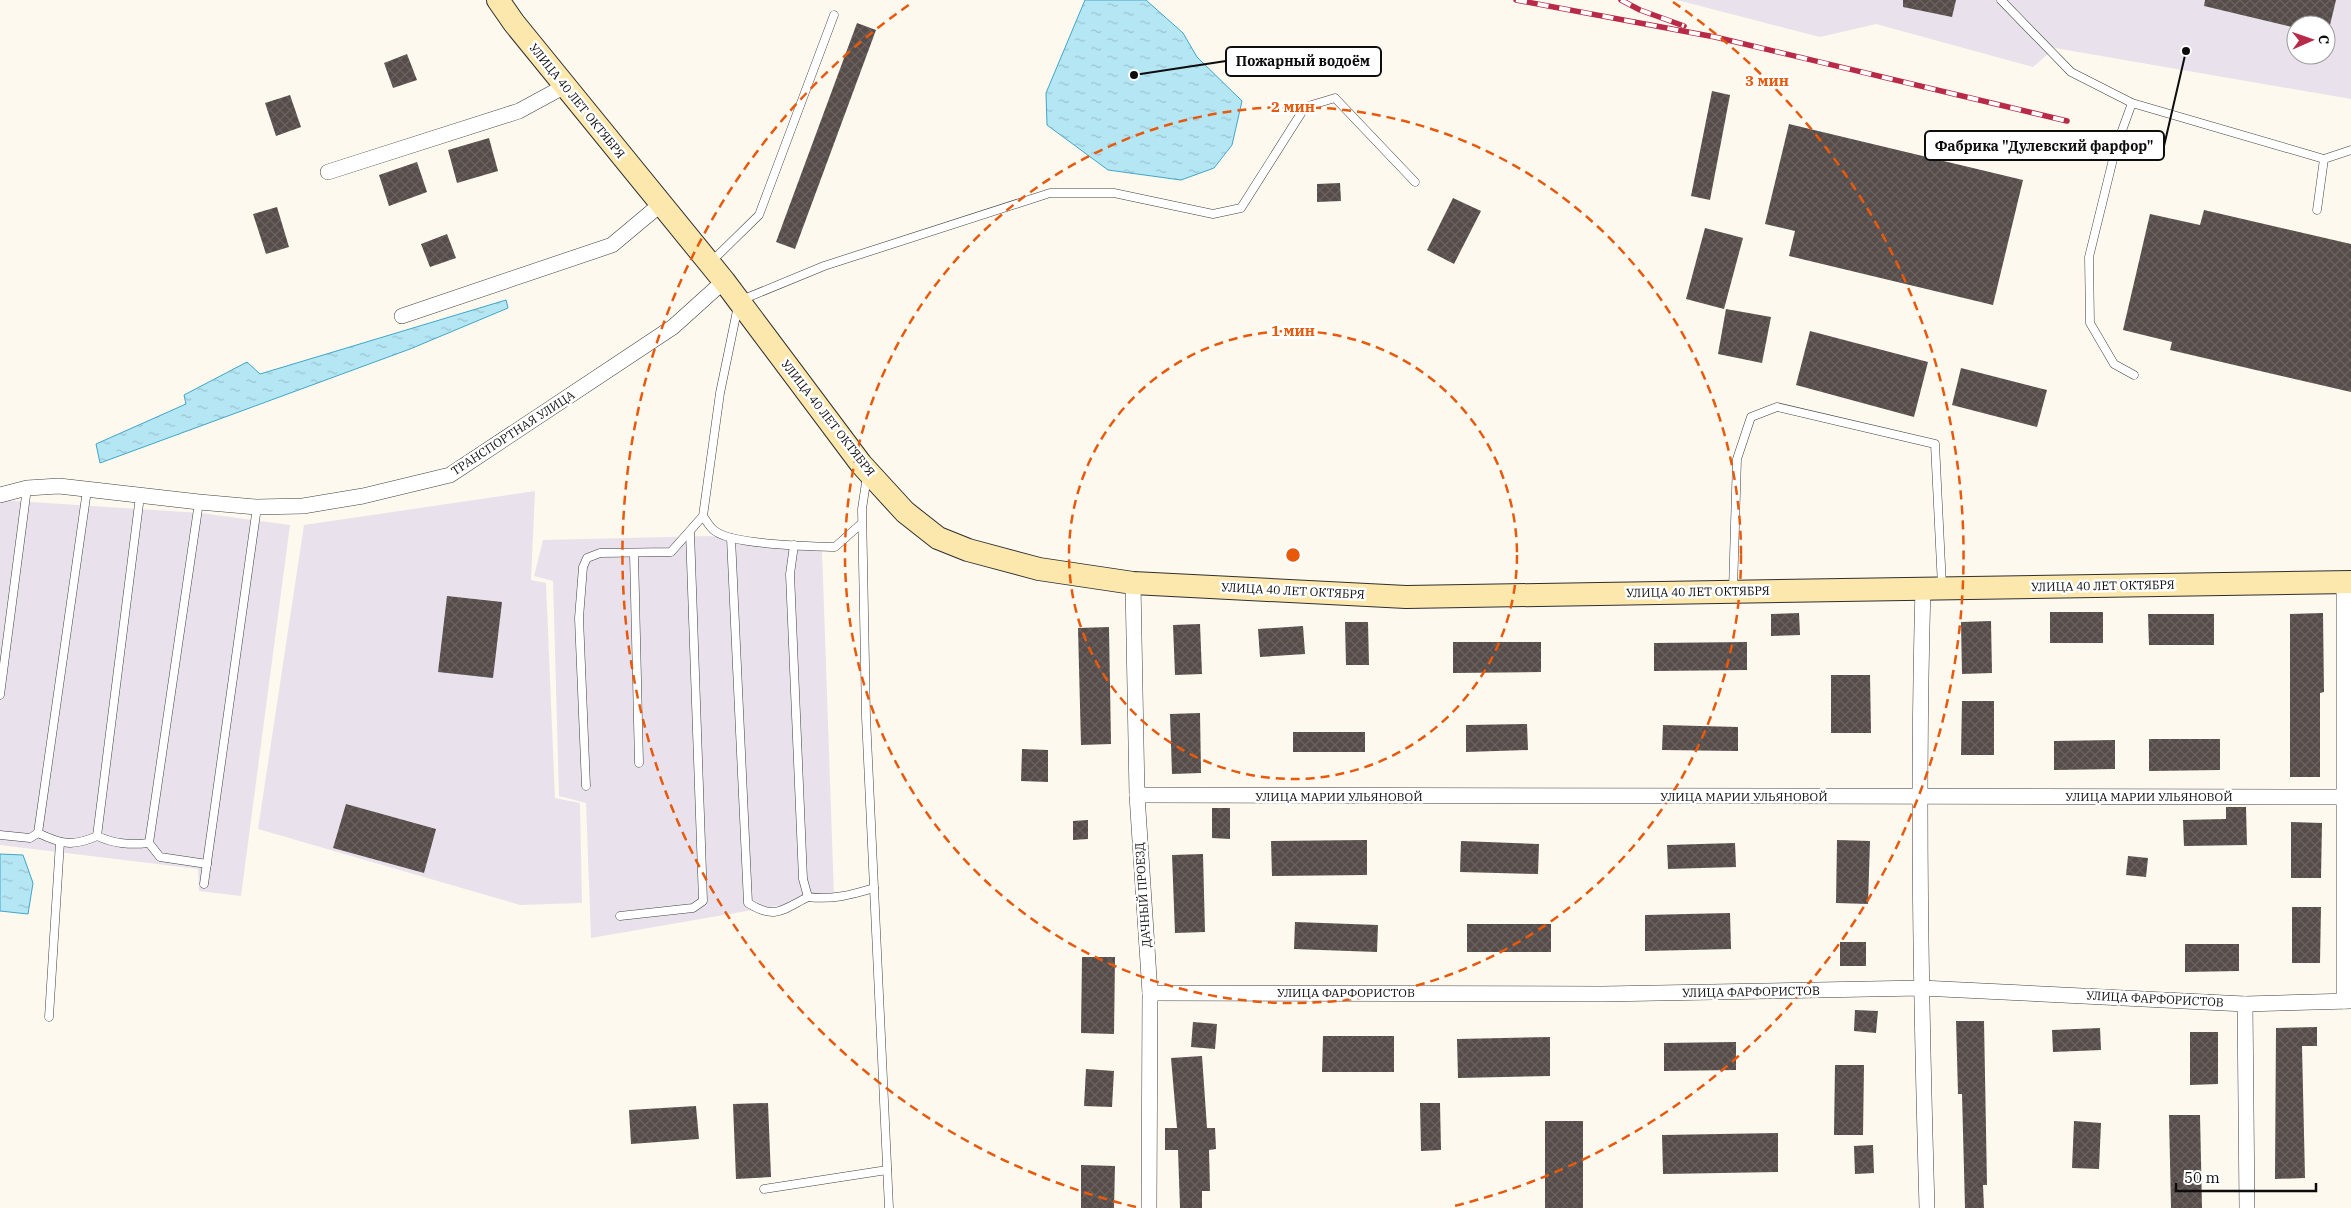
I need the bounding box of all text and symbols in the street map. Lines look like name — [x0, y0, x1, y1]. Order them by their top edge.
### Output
north arrow — [2286, 15, 2336, 65]
text: С — [2315, 35, 2333, 45]
street label: УЛИЦА 40 ЛЕТ ОКТЯБРЯ — [526, 40, 628, 161]
callout: Пожарный водоём — [1226, 47, 1381, 76]
text: Пожарный водоём — [1236, 52, 1370, 70]
text: 3 мин — [1745, 71, 1789, 90]
text: 2 мин — [1271, 97, 1315, 116]
callout: Фабрика "Дулевский фарфор" — [1925, 131, 2164, 160]
text: Фабрика "Дулевский фарфор" — [1934, 137, 2154, 155]
text: 1 мин — [1271, 321, 1315, 340]
street label: УЛИЦА 40 ЛЕТ ОКТЯБРЯ — [778, 357, 879, 479]
street label: ТРАНСПОРТНАЯ УЛИЦА — [448, 387, 578, 478]
centre of rings — [1284, 546, 1302, 564]
street label: УЛИЦА 40 ЛЕТ ОКТЯБРЯ — [2031, 577, 2175, 594]
street label: УЛИЦА 40 ЛЕТ ОКТЯБРЯ — [1221, 579, 1365, 602]
street label: УЛИЦА 40 ЛЕТ ОКТЯБРЯ — [1626, 583, 1770, 600]
street label: УЛИЦА МАРИИ УЛЬЯНОВОЙ — [1255, 789, 1423, 804]
street label: УЛИЦА МАРИИ УЛЬЯНОВОЙ — [1660, 789, 1828, 804]
street label: УЛИЦА МАРИИ УЛЬЯНОВОЙ — [2065, 789, 2233, 804]
street label: ДАЧНЫЙ ПРОЕЗД — [1131, 842, 1154, 948]
street label: УЛИЦА ФАРФОРИСТОВ — [1682, 983, 1820, 1000]
street label: УЛИЦА ФАРФОРИСТОВ — [1277, 985, 1415, 1000]
street label: УЛИЦА ФАРФОРИСТОВ — [2086, 987, 2224, 1010]
scale bar — [2176, 1160, 2316, 1192]
text: 50 m — [2184, 1168, 2220, 1187]

